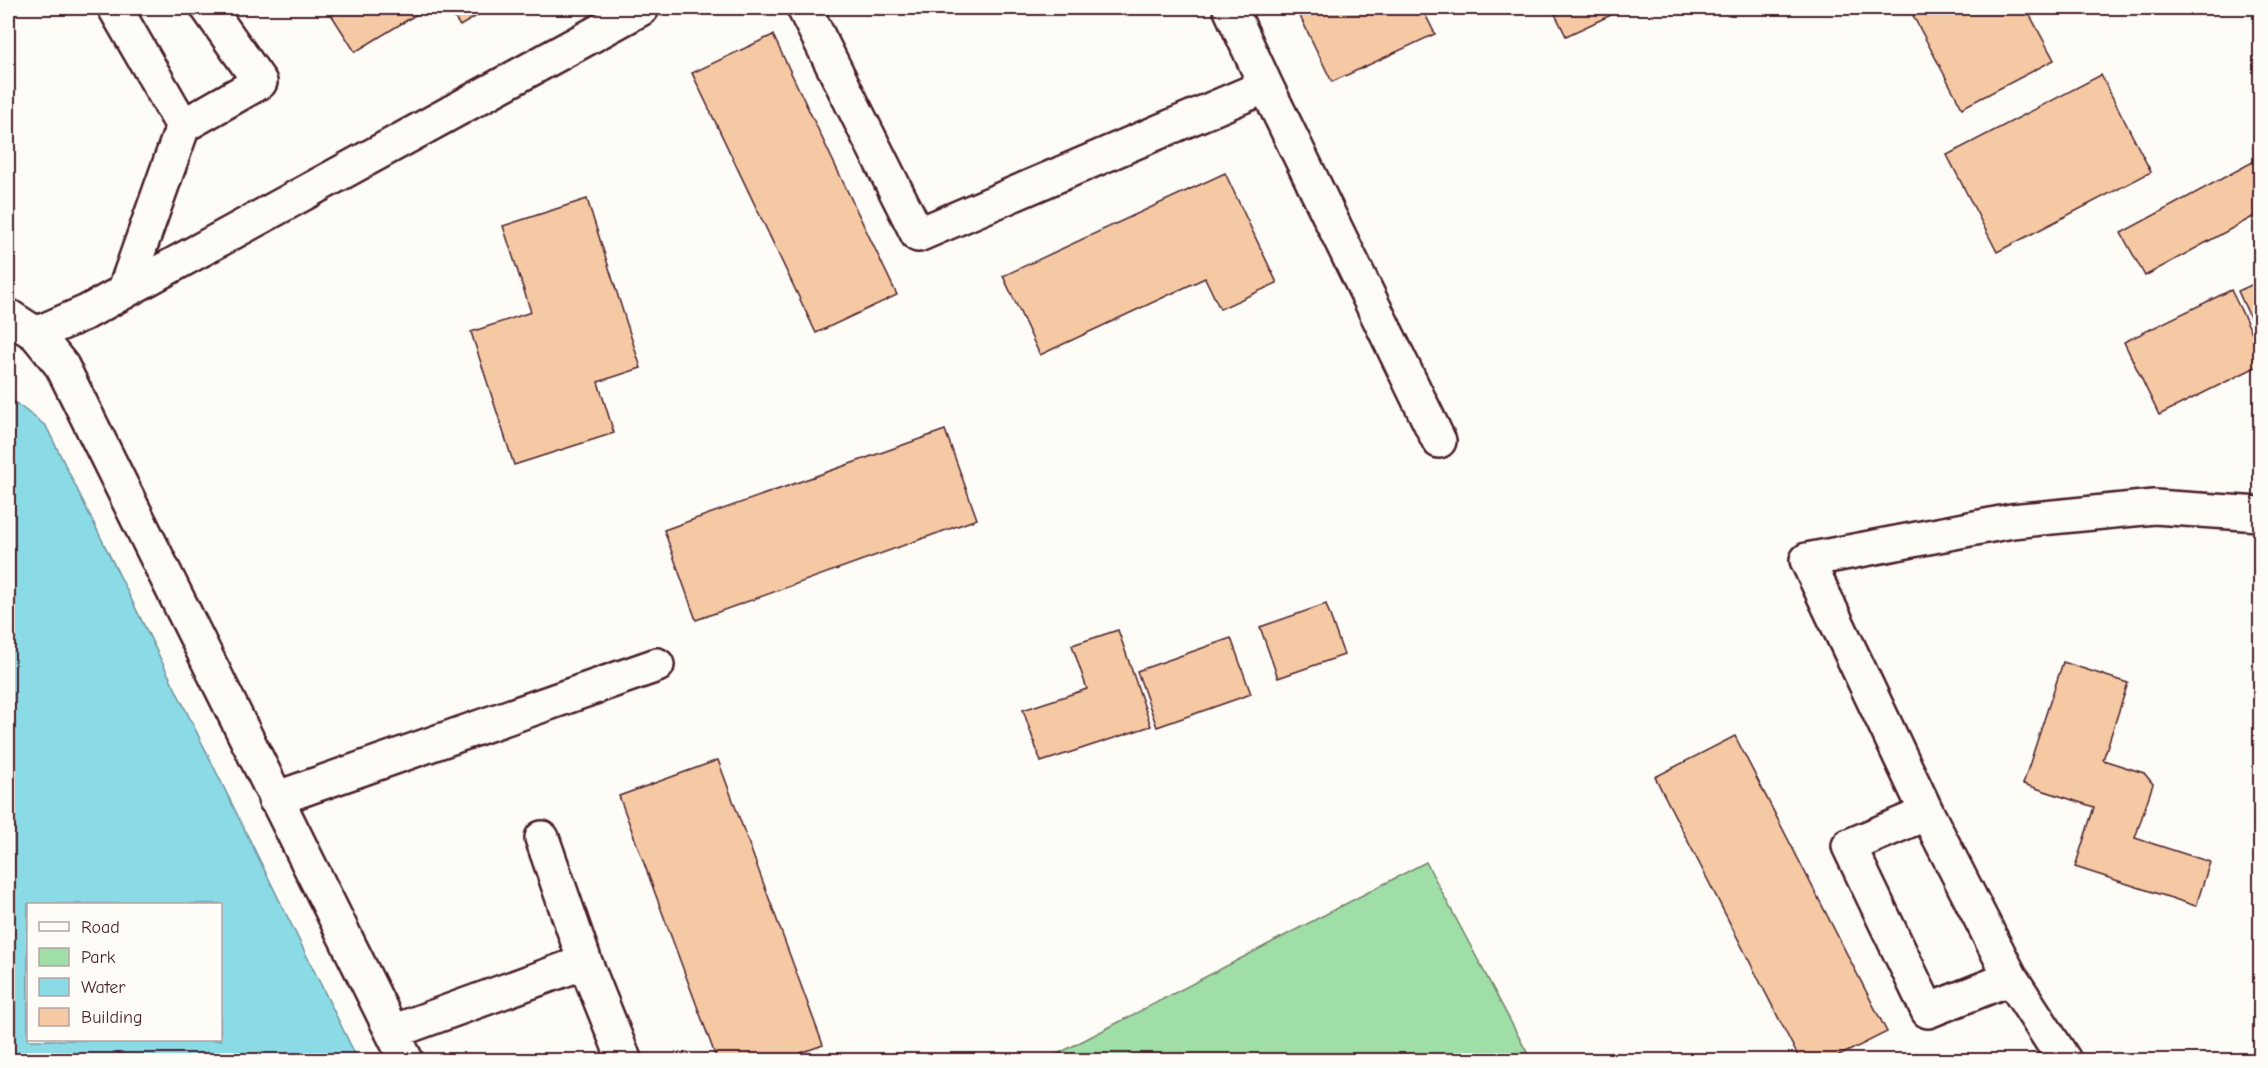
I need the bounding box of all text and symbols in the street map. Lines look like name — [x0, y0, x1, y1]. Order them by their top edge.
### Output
legend — [27, 903, 222, 1041]
text: Road — [81, 917, 120, 938]
text: Park — [81, 947, 116, 968]
text: Water — [81, 977, 126, 998]
text: Building — [81, 1007, 143, 1028]

